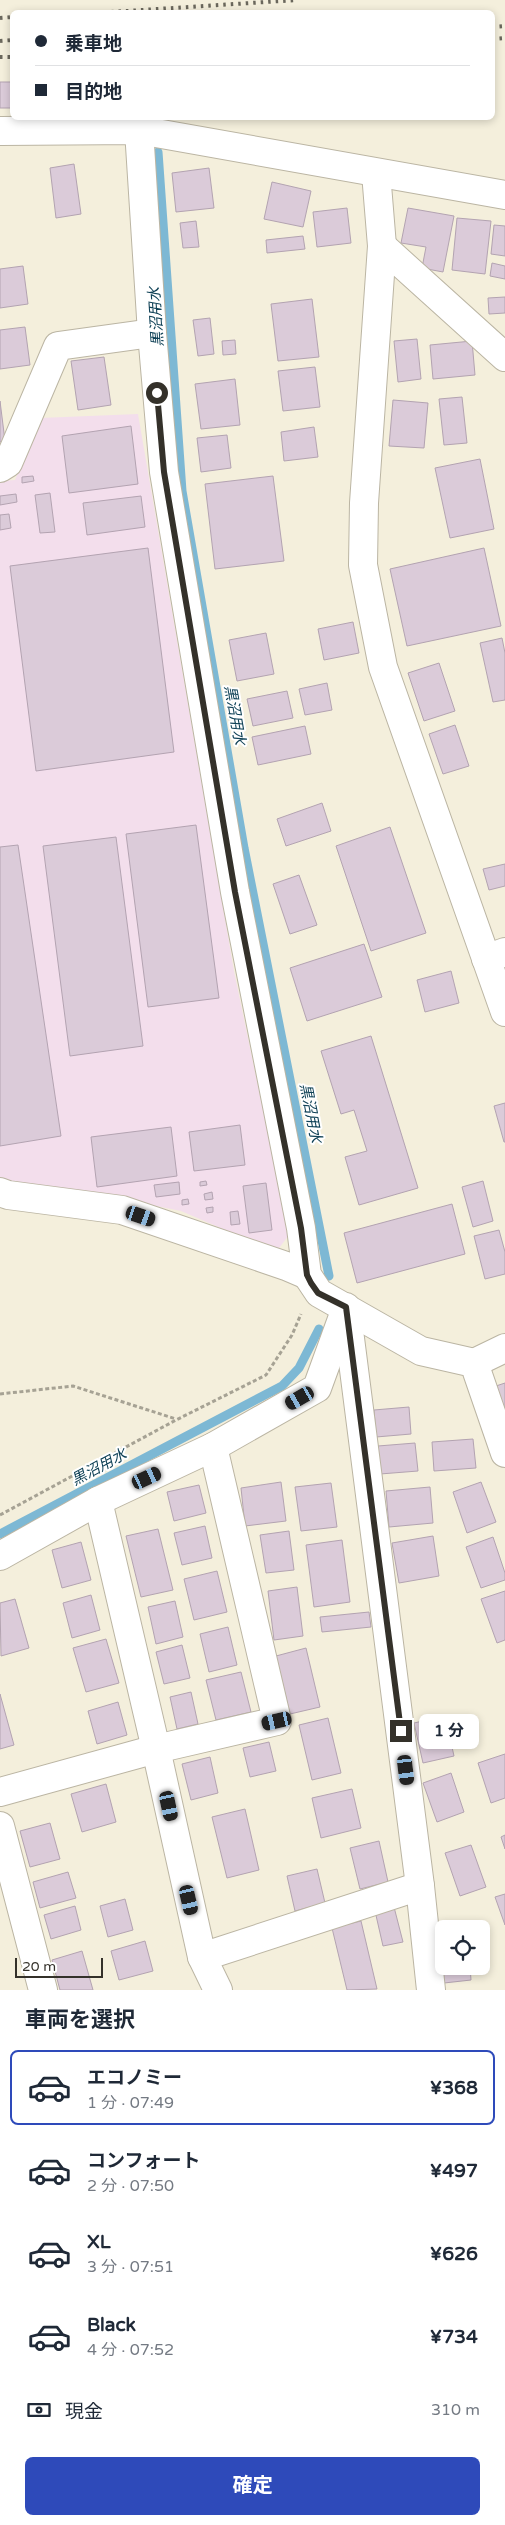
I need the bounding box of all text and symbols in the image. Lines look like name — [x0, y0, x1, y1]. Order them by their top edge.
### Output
text: 乗車地 — [65, 33, 122, 55]
text: 目的地 — [65, 81, 122, 103]
water label: 黒沼用水 — [145, 284, 167, 348]
route start — [146, 382, 168, 404]
water label: 黒沼用水 — [221, 684, 249, 748]
water label: 黒沼用水 — [296, 1082, 326, 1146]
car — [124, 1204, 157, 1228]
car — [283, 1384, 316, 1412]
water label: 黒沼用水 — [68, 1444, 131, 1489]
car — [130, 1465, 163, 1491]
car — [260, 1710, 293, 1732]
callout: 1 分 — [418, 1714, 478, 1748]
route end — [390, 1720, 412, 1742]
text: 1 分 — [434, 1721, 464, 1741]
car — [396, 1754, 415, 1786]
car — [158, 1790, 179, 1822]
car — [178, 1884, 199, 1916]
map controls — [435, 1920, 490, 1975]
button: locate — [435, 1920, 490, 1975]
scale bar — [15, 1955, 102, 1978]
text: 20 m — [22, 1958, 56, 1975]
text: 車両を選択 — [25, 2007, 135, 2033]
icon: car — [27, 2065, 72, 2110]
text: エコノミー — [87, 2067, 182, 2089]
text: ¥368 — [430, 2077, 478, 2099]
text: 1 分 · 07:49 — [87, 2093, 174, 2113]
icon: car — [27, 2148, 72, 2193]
text: コンフォート — [87, 2150, 200, 2172]
text: ¥497 — [430, 2160, 478, 2182]
text: 2 分 · 07:50 — [87, 2176, 174, 2196]
icon: car — [27, 2231, 72, 2276]
text: XL — [87, 2231, 111, 2253]
text: ¥626 — [430, 2243, 478, 2265]
text: 3 分 · 07:51 — [87, 2257, 174, 2277]
icon: car — [27, 2314, 72, 2359]
text: Black — [87, 2314, 136, 2336]
text: ¥734 — [430, 2326, 478, 2348]
text: 4 分 · 07:52 — [87, 2340, 174, 2360]
icon: cash — [25, 2396, 53, 2424]
text: 310 m — [431, 2400, 480, 2420]
text: 現金 — [65, 2401, 103, 2423]
button: 確定 — [25, 2457, 480, 2515]

